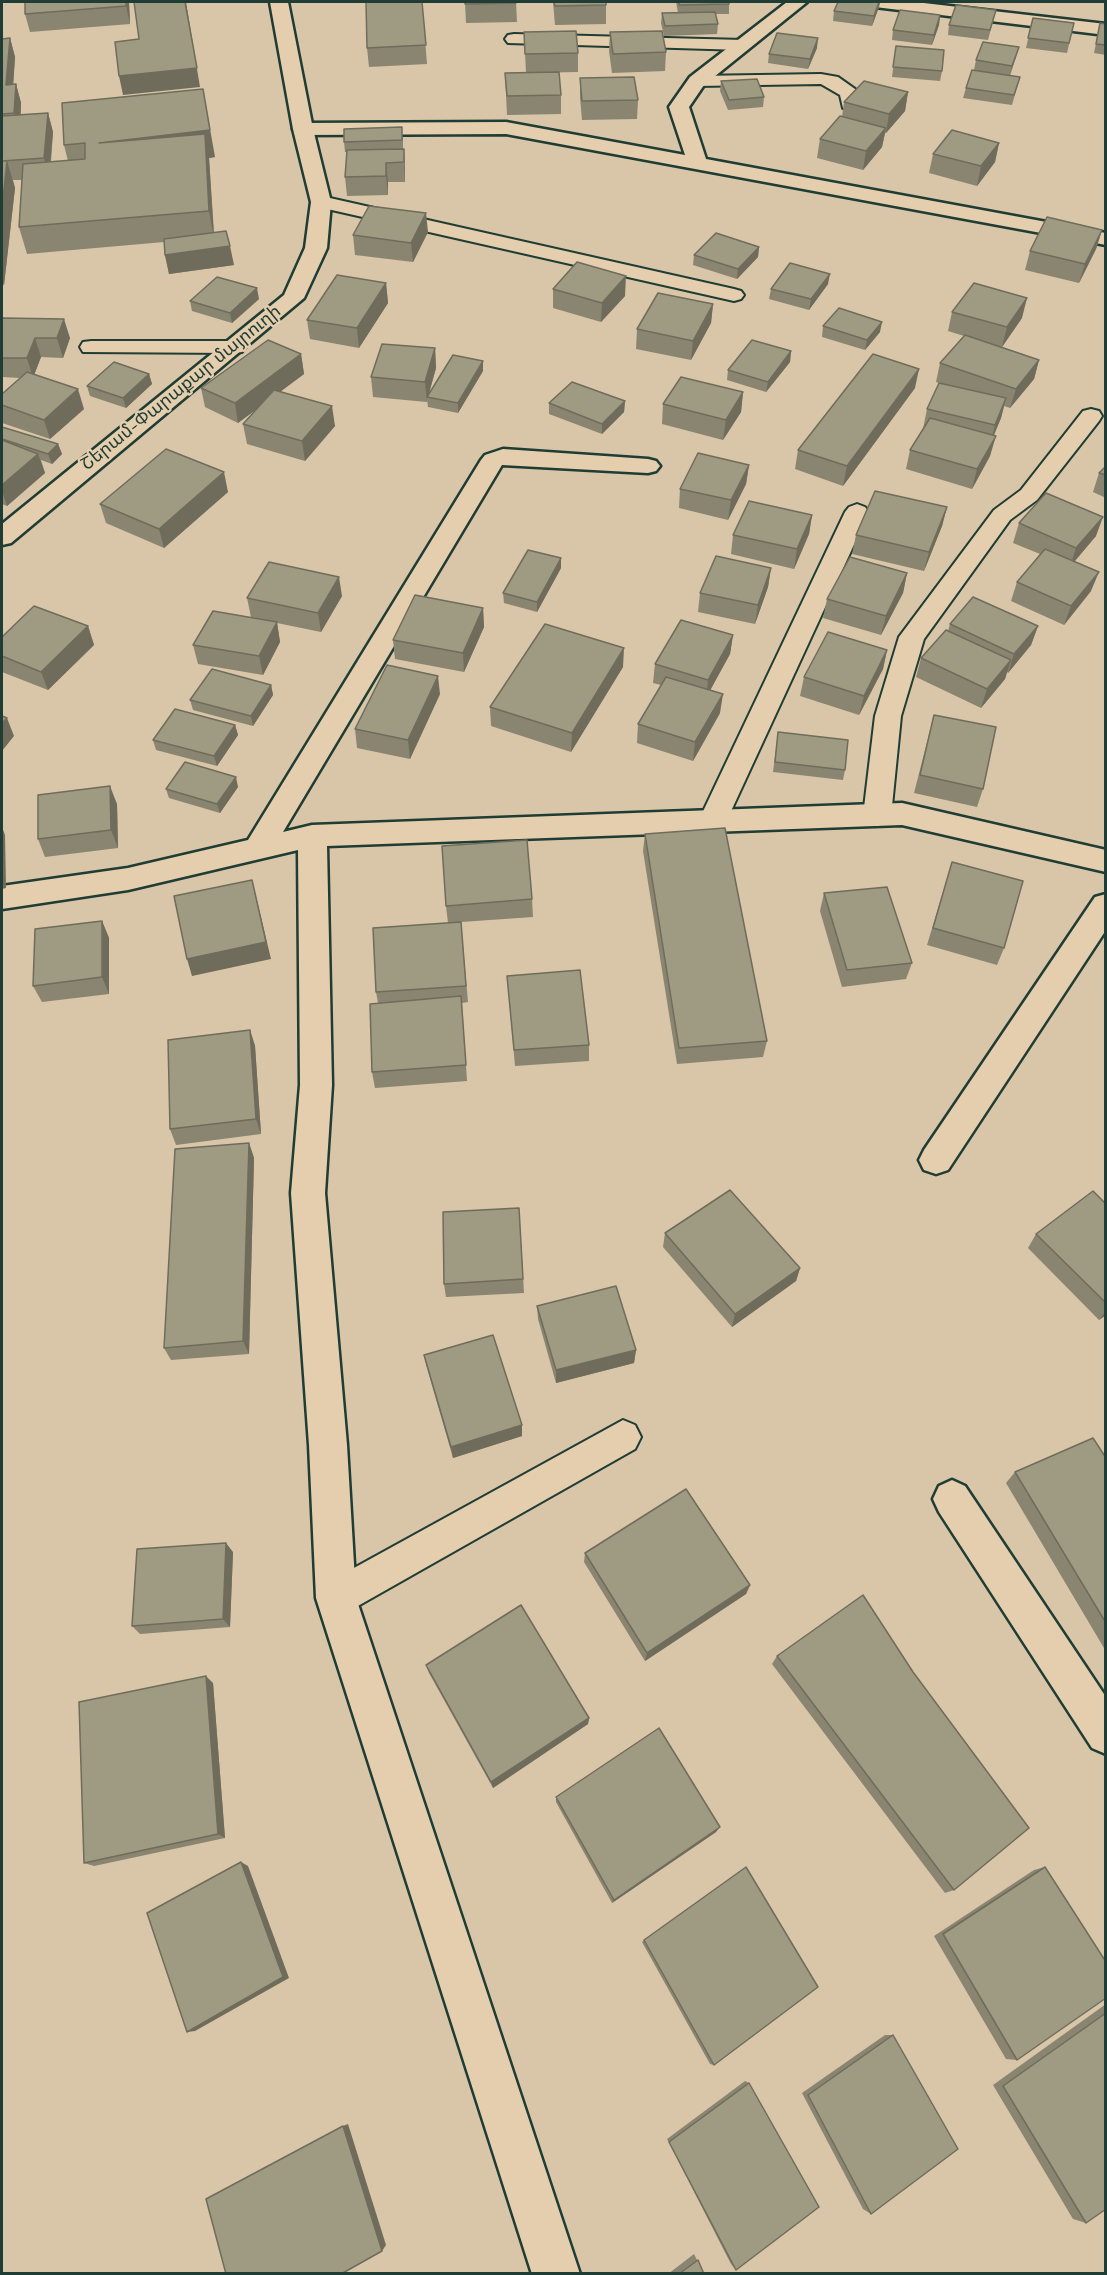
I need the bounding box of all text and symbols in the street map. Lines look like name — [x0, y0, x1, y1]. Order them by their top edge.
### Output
street label: Շերամ-Փարաքար մայրուղի — [78, 302, 286, 476]

